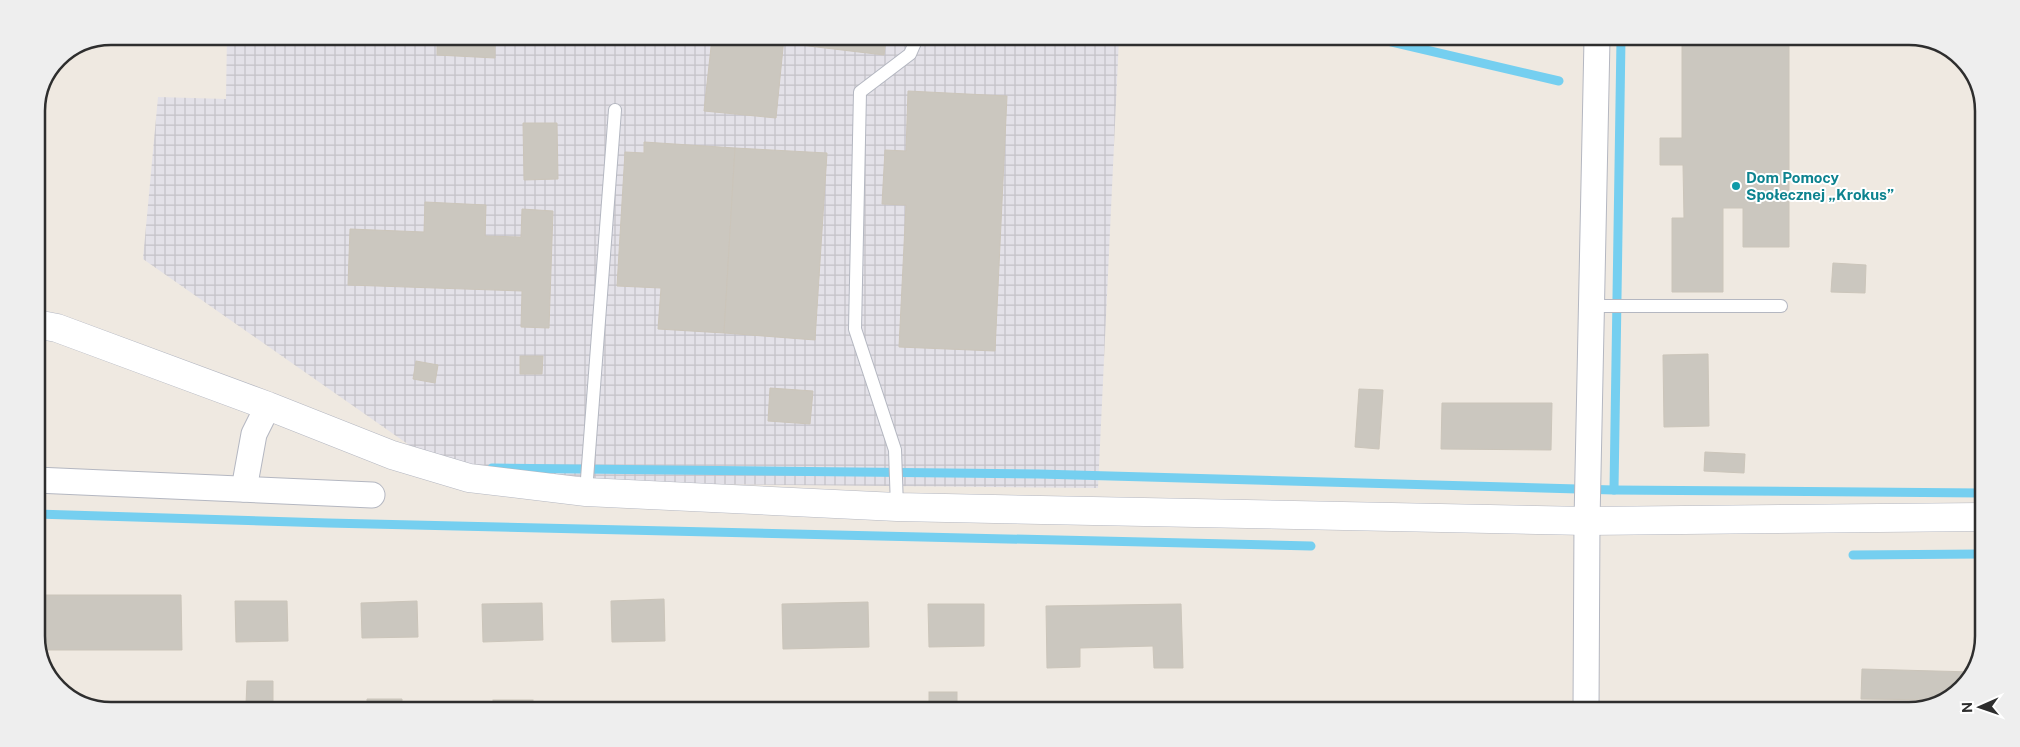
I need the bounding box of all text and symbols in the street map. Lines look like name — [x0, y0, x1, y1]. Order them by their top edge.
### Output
place label: Dom Pomocy Społecznej „Krokus” — [1746, 169, 1894, 203]
marker: Dom Pomocy Społecznej „Krokus” — [1730, 180, 1742, 192]
north arrow — [1955, 682, 2005, 732]
text: N — [1959, 702, 1975, 713]

